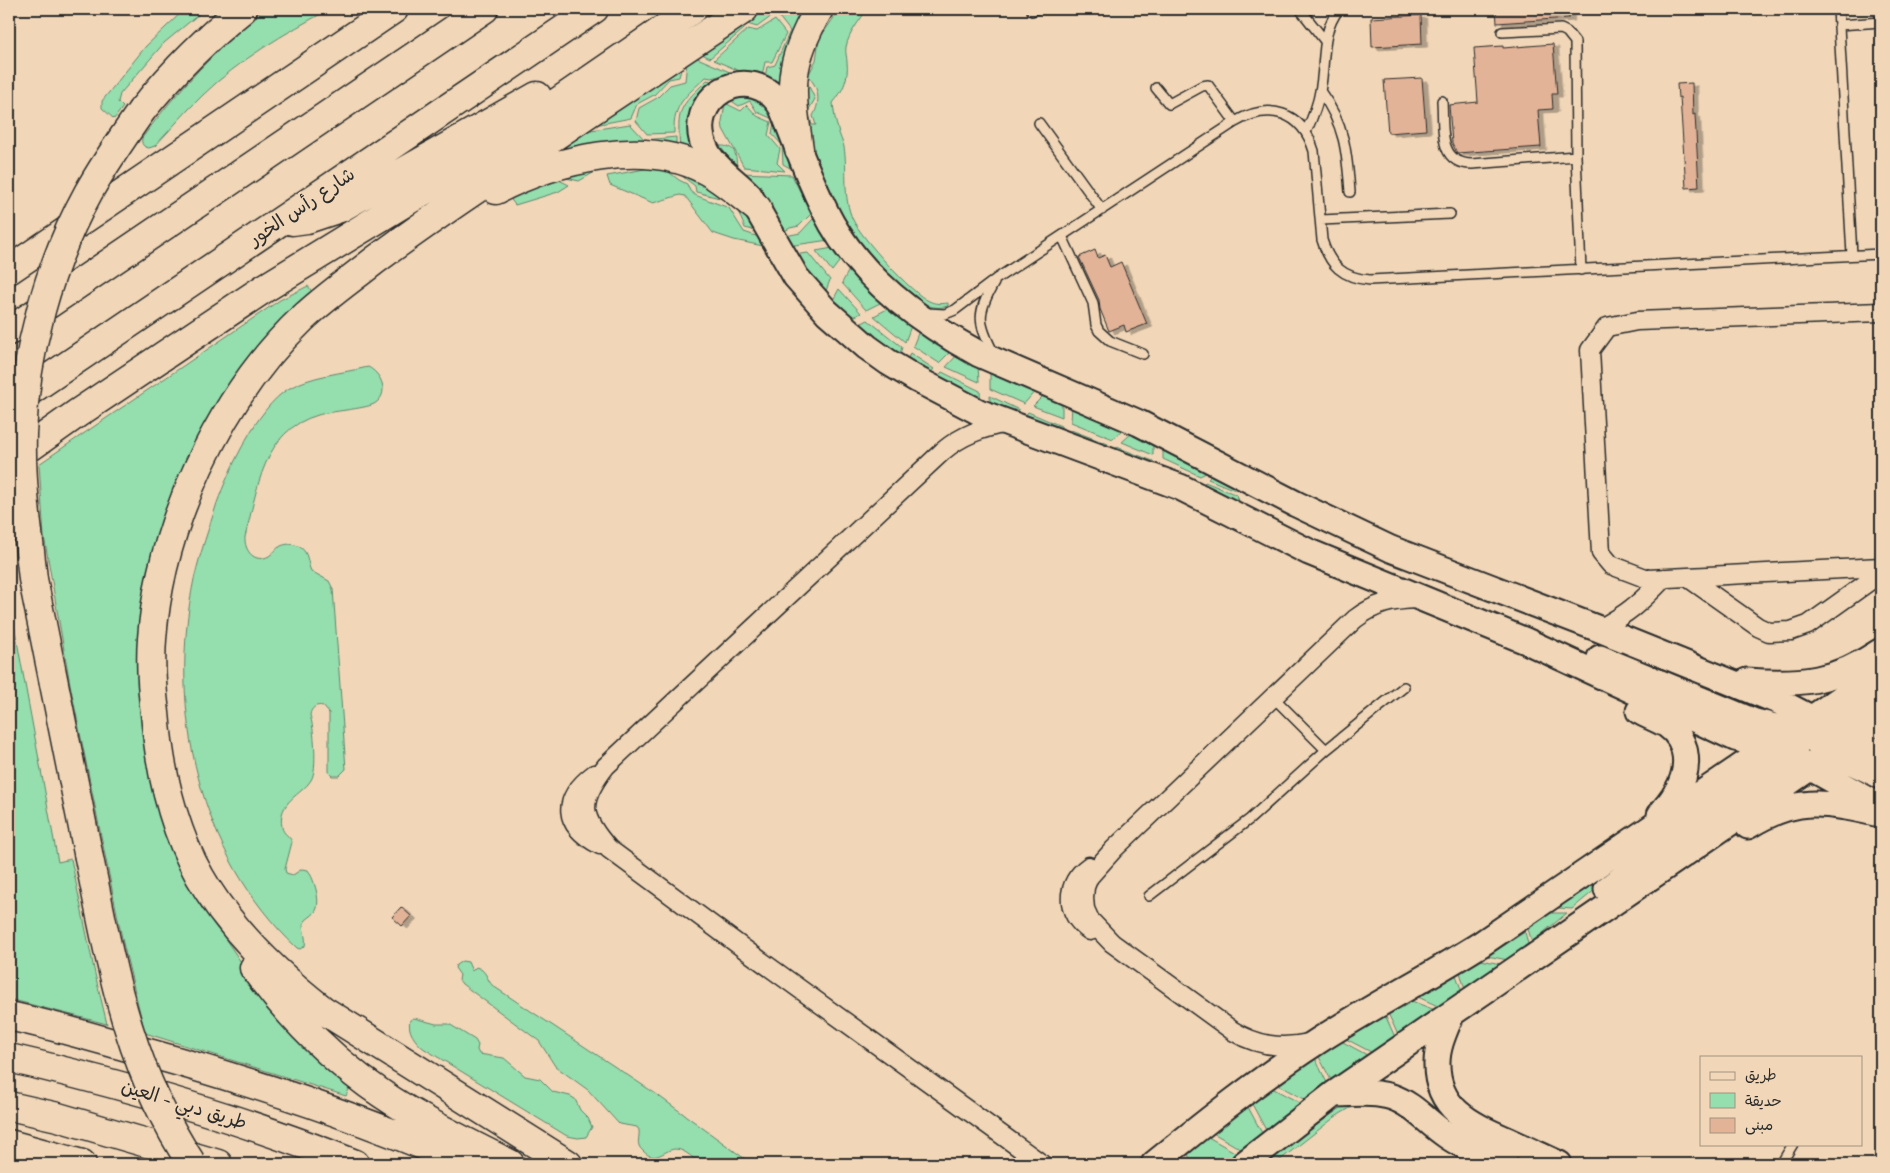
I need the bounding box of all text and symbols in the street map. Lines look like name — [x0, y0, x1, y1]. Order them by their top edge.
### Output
street label: شارع رأس الخور — [242, 162, 360, 253]
legend — [1700, 1056, 1862, 1146]
text: طريق — [1745, 1066, 1777, 1086]
street label: طريق دبي - العين — [117, 1074, 250, 1139]
text: حديقة — [1745, 1092, 1782, 1112]
text: مبنى — [1745, 1116, 1773, 1136]

